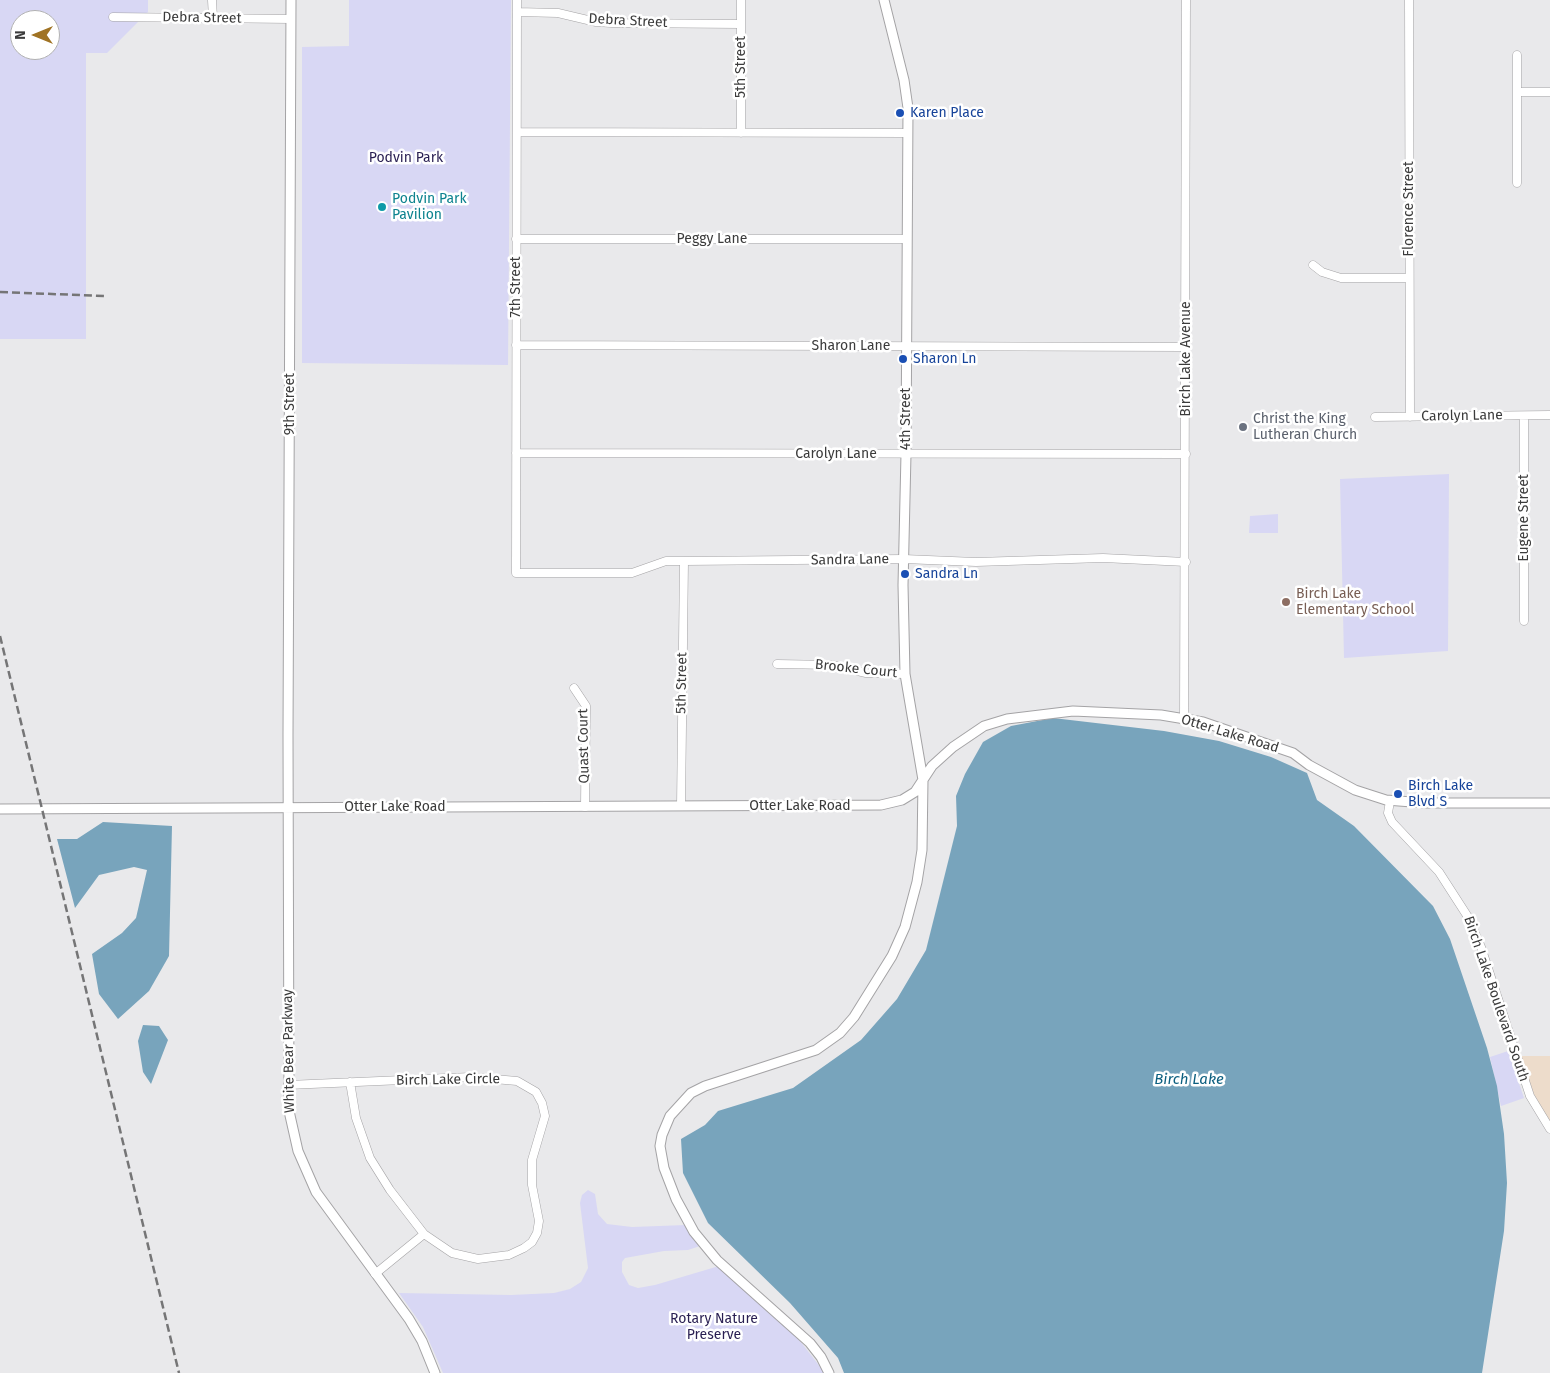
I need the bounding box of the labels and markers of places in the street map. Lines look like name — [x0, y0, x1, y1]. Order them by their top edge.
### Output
place label: Karen Place — [910, 105, 984, 121]
marker: Karen Place — [894, 107, 906, 119]
place label: Podvin Park Pavilion — [392, 191, 467, 223]
marker: Podvin Park Pavilion — [376, 201, 388, 213]
place label: Sharon Ln — [913, 351, 977, 367]
marker: Sharon Ln — [897, 353, 909, 365]
place label: Christ the King Lutheran Church — [1253, 411, 1357, 444]
marker: Christ the King Lutheran Church — [1237, 421, 1249, 433]
place label: Sandra Ln — [915, 566, 978, 582]
marker: Sandra Ln — [899, 568, 911, 580]
place label: Birch Lake Elementary School — [1296, 586, 1414, 618]
marker: Birch Lake Elementary School — [1280, 596, 1292, 608]
place label: Birch Lake Blvd S — [1408, 778, 1473, 810]
marker: Birch Lake Blvd S — [1392, 788, 1404, 800]

